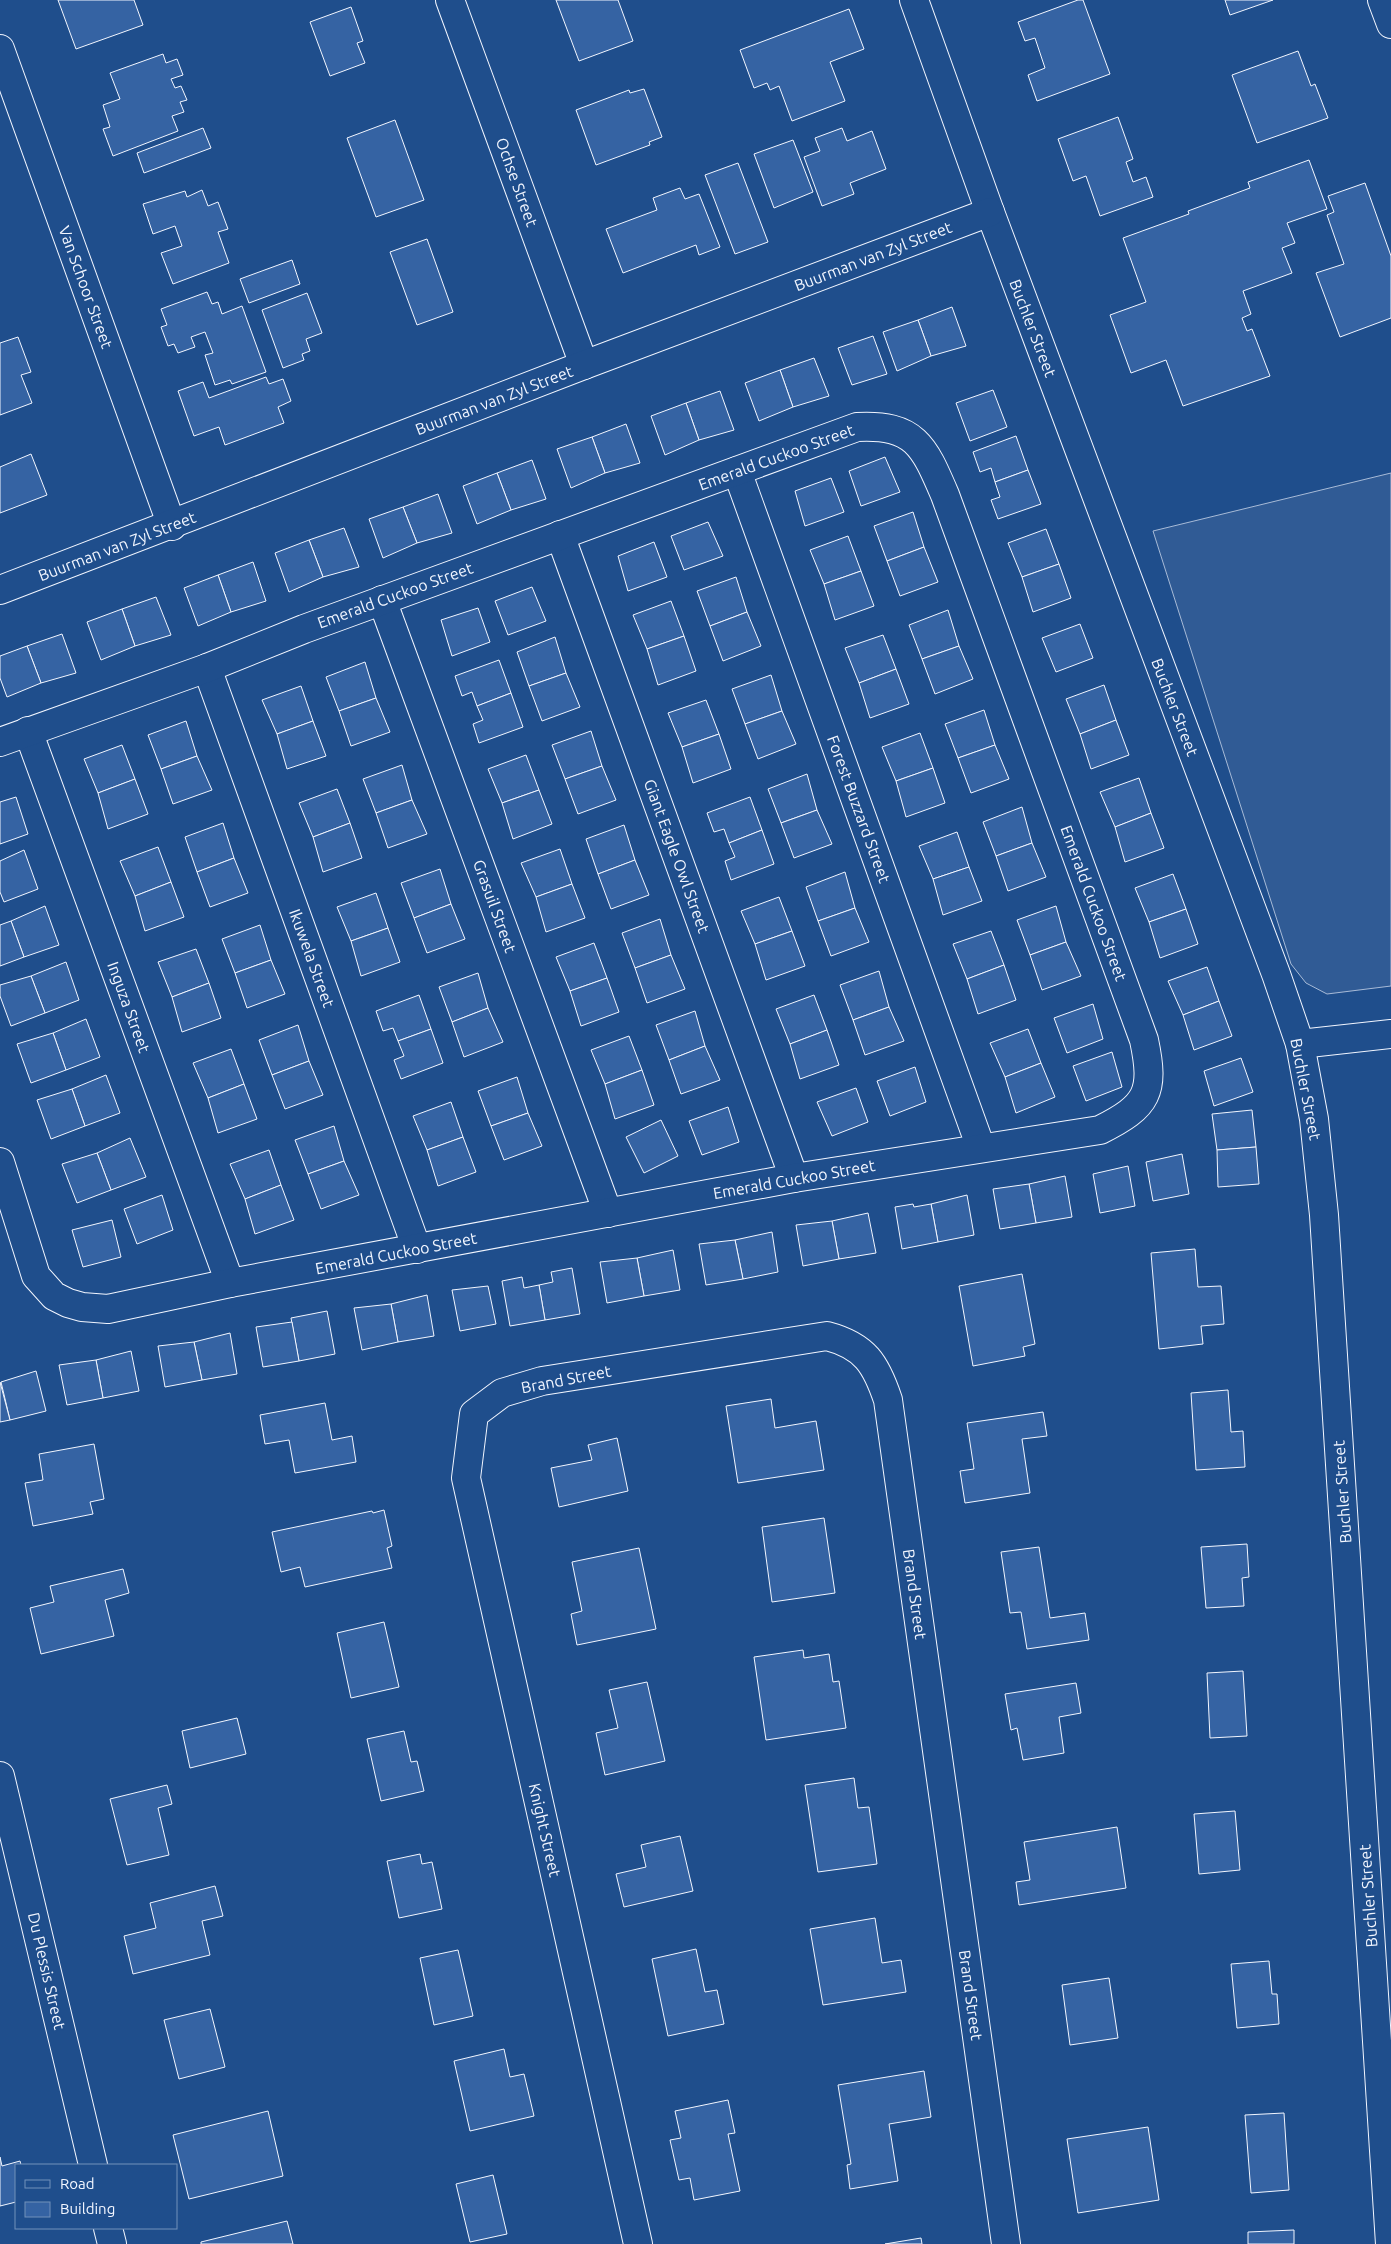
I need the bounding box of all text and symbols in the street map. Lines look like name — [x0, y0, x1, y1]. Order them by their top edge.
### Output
street label: Ochse Street — [493, 135, 542, 229]
street label: Buurman van Zyl Street — [792, 217, 955, 294]
street label: Van Schoor Street — [55, 223, 117, 351]
street label: Buchler Street — [1006, 277, 1060, 380]
street label: Buurman van Zyl Street — [413, 361, 576, 438]
street label: Emerald Cuckoo Street — [696, 420, 857, 494]
street label: Buurman van Zyl Street — [36, 507, 199, 584]
street label: Emerald Cuckoo Street — [315, 558, 476, 632]
street label: Buchler Street — [1148, 656, 1202, 759]
street label: Forest Buzzard Street — [824, 733, 894, 886]
street label: Giant Eagle Owl Street — [641, 777, 713, 936]
street label: Emerald Cuckoo Street — [1057, 823, 1131, 984]
street label: Grasuil Street — [470, 857, 520, 955]
street label: Ikuwela Street — [286, 906, 338, 1010]
street label: Inguza Street — [104, 959, 154, 1056]
street label: Buchler Street — [1287, 1037, 1325, 1142]
street label: Emerald Cuckoo Street — [712, 1156, 877, 1202]
street label: Emerald Cuckoo Street — [314, 1228, 479, 1277]
street label: Brand Street — [519, 1361, 613, 1397]
street label: Buchler Street — [1329, 1439, 1355, 1544]
street label: Brand Street — [900, 1548, 930, 1641]
street label: Knight Street — [525, 1781, 565, 1879]
street label: Buchler Street — [1355, 1843, 1381, 1948]
street label: Du Plessis Street — [25, 1911, 69, 2032]
street label: Brand Street — [956, 1949, 986, 2042]
legend — [15, 2164, 178, 2229]
text: Road — [60, 2175, 95, 2192]
text: Building — [60, 2200, 115, 2217]

